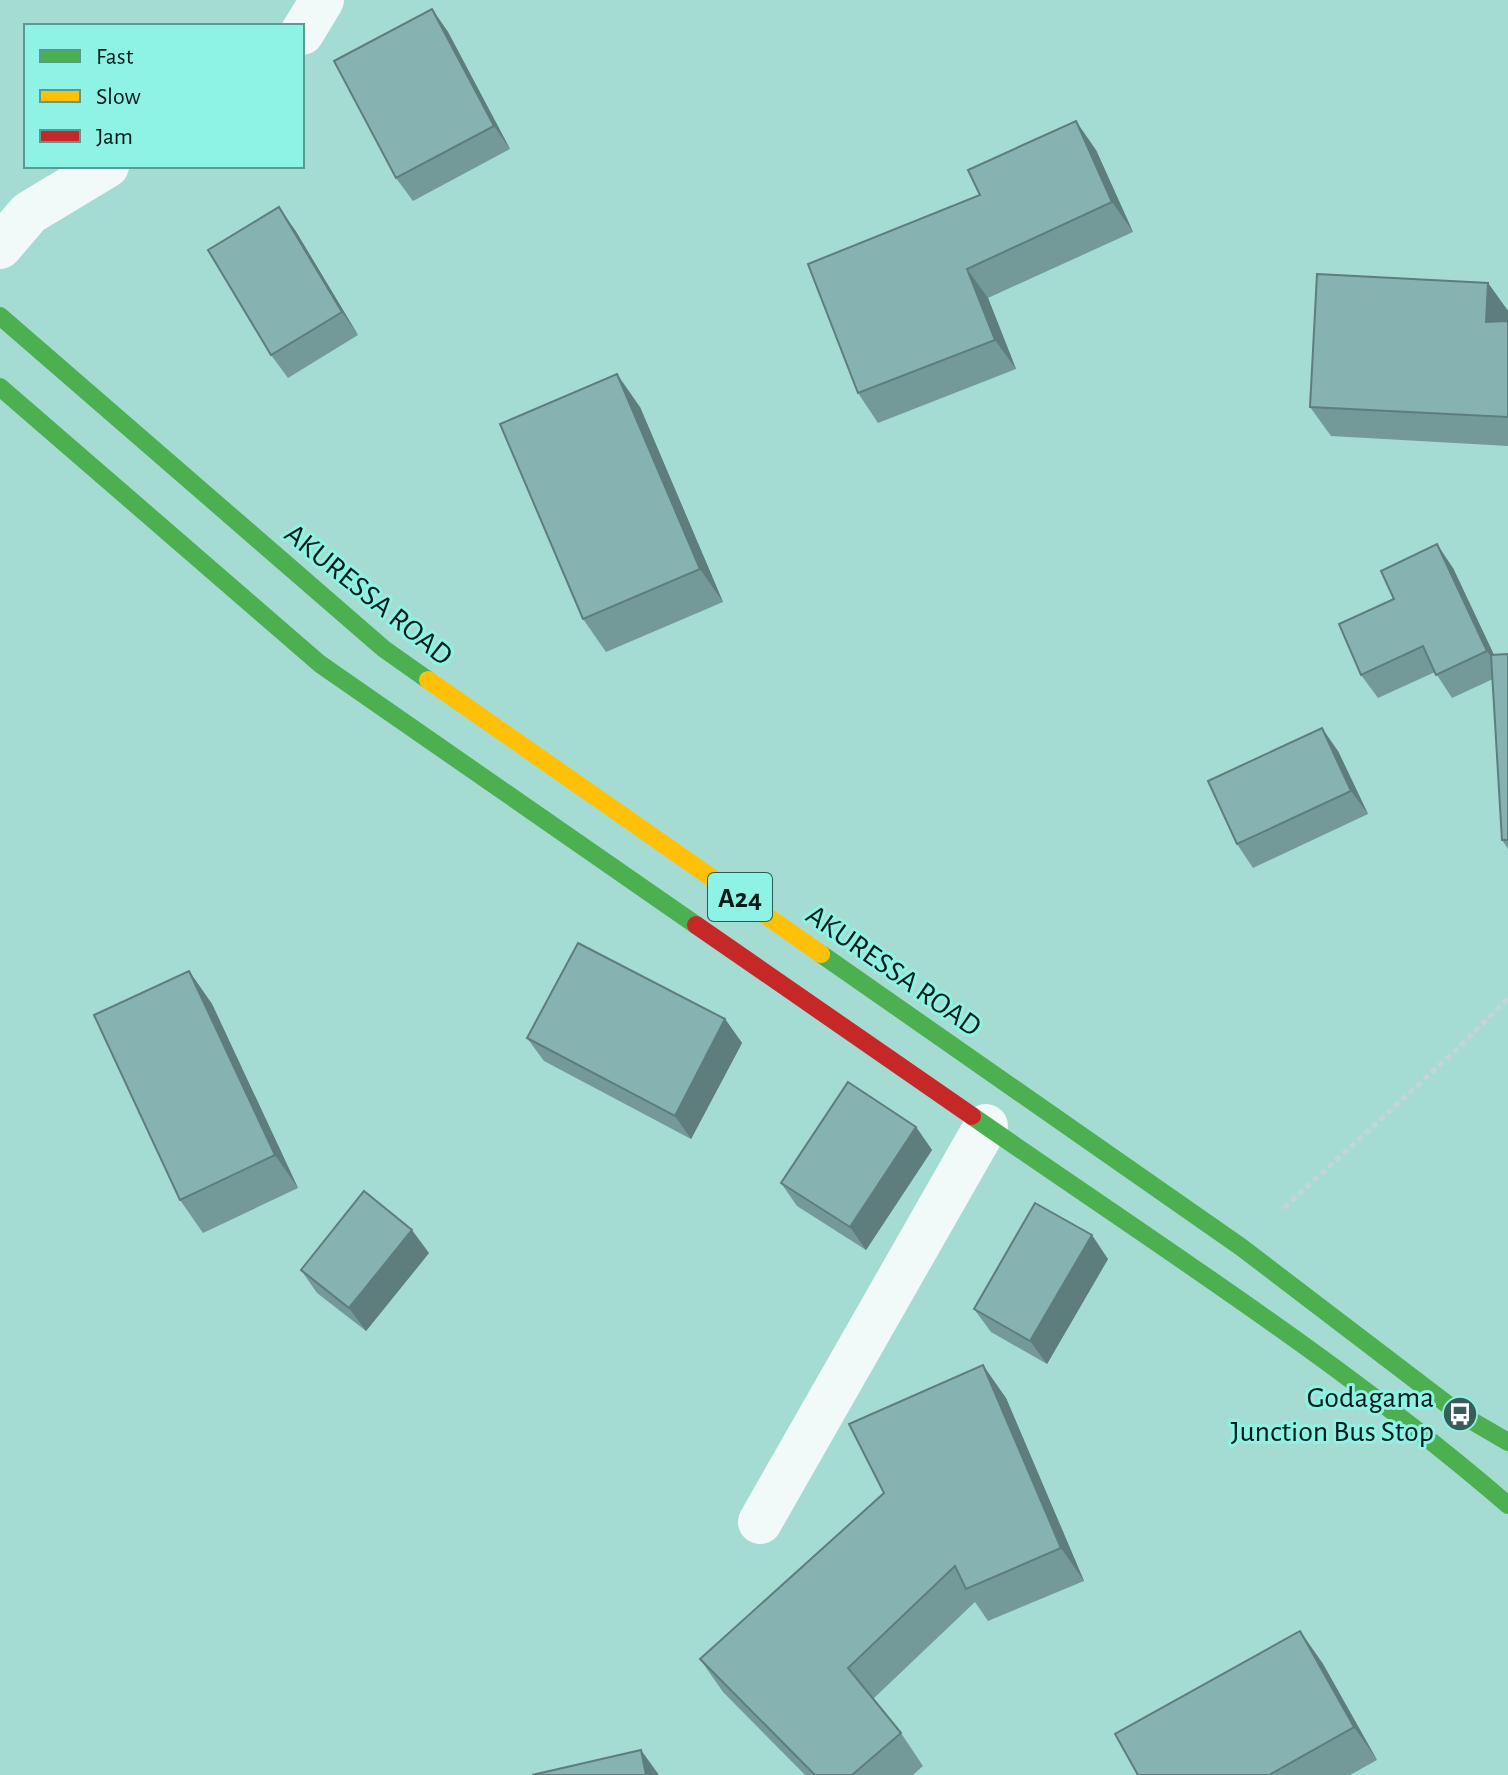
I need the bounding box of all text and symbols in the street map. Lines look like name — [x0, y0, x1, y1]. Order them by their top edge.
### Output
legend — [24, 24, 304, 168]
text: Fast — [96, 45, 134, 69]
text: Slow — [96, 85, 141, 109]
text: Jam — [96, 125, 133, 149]
street label: AKURESSA ROAD — [279, 518, 458, 671]
road number: A24 — [708, 873, 772, 921]
street label: AKURESSA ROAD — [800, 899, 986, 1042]
place label: Godagama Junction Bus Stop — [1231, 1383, 1434, 1447]
bus stop icon: Godagama Junction Bus Stop — [1441, 1395, 1479, 1433]

